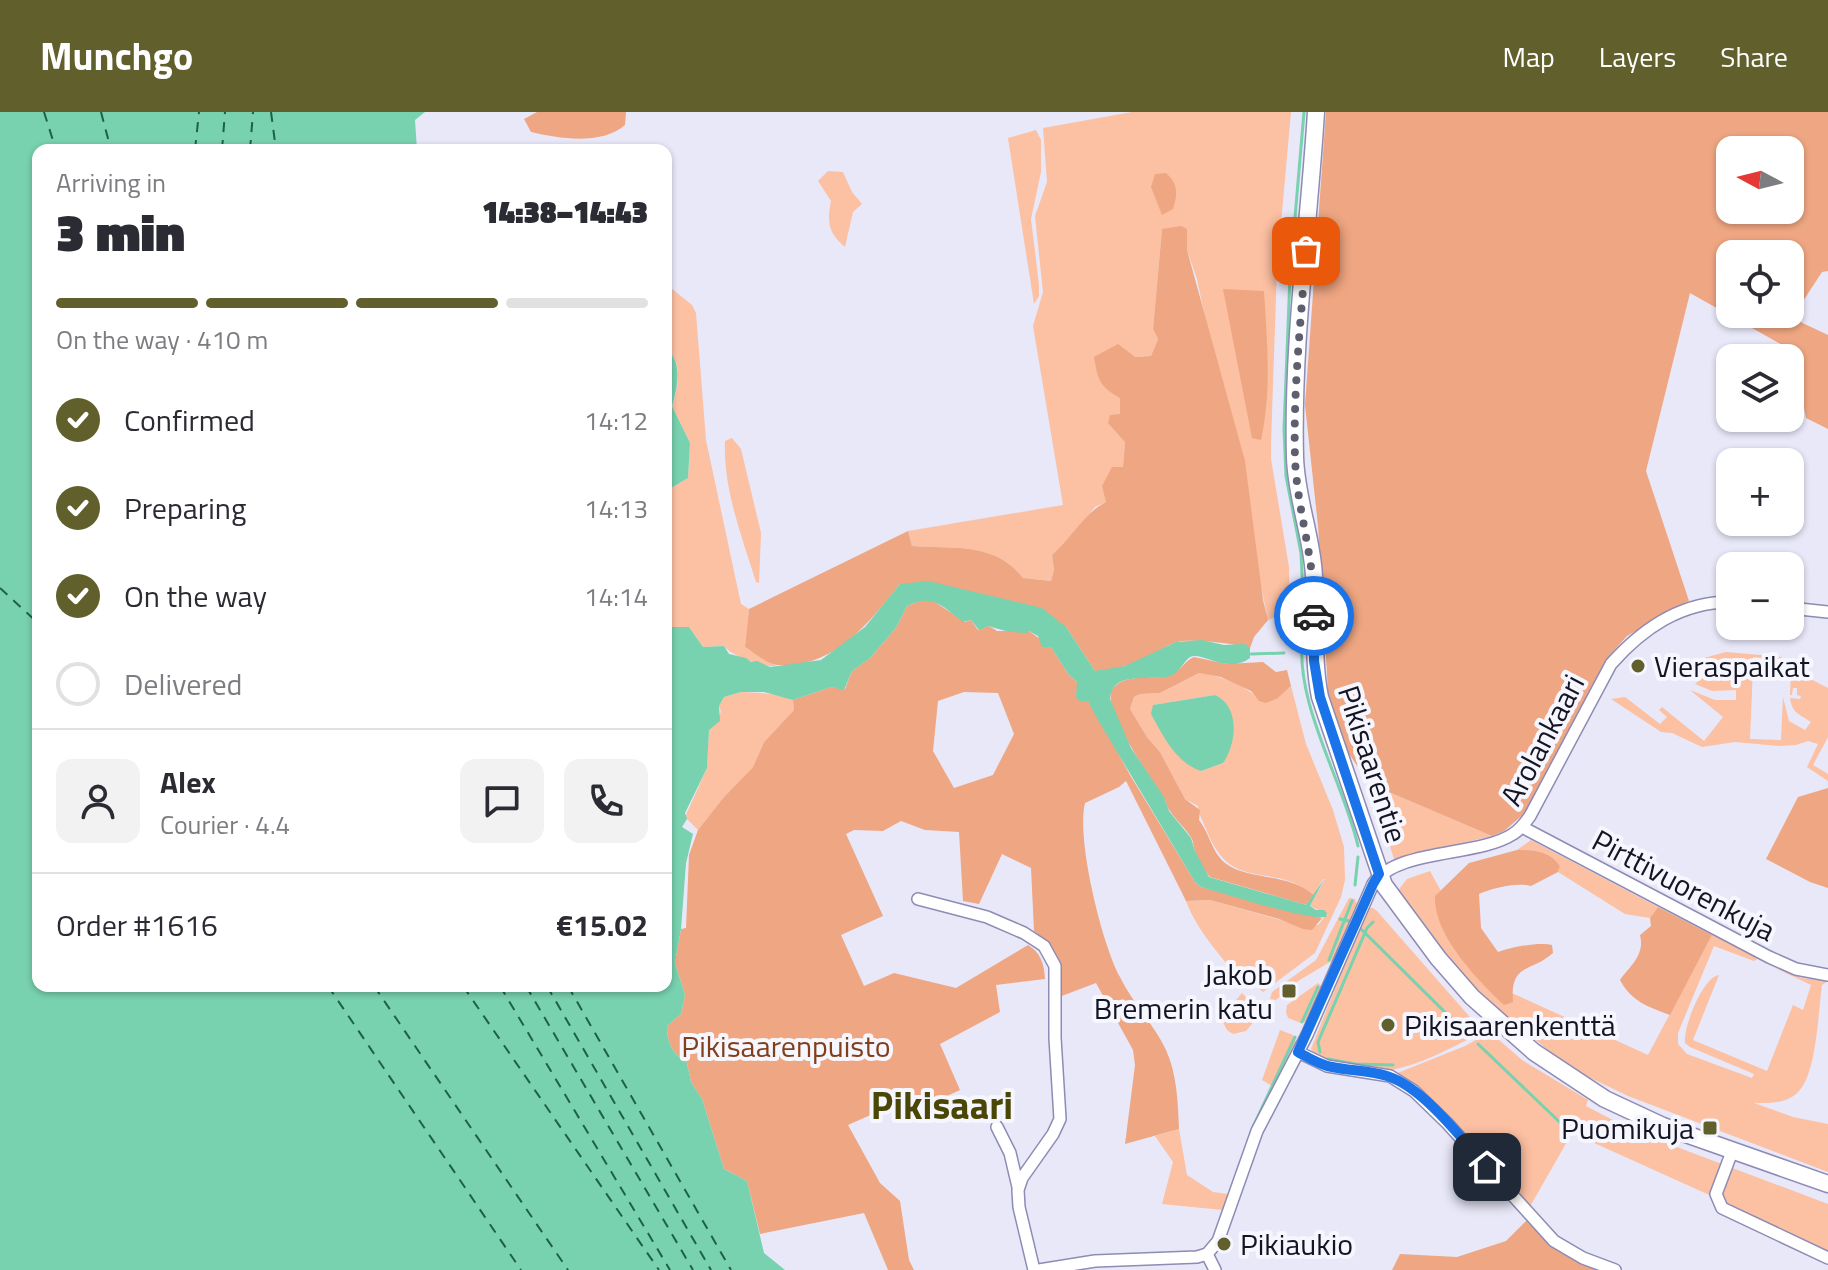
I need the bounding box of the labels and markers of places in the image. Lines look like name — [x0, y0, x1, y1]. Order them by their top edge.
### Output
pin — [1272, 217, 1340, 285]
place label: Vieraspaikat — [1654, 643, 1810, 689]
marker: Vieraspaikat — [1629, 657, 1647, 675]
place label: Jakob Bremerin katu — [1094, 951, 1273, 1031]
marker: Jakob Bremerin katu — [1280, 982, 1298, 1000]
place label: Pikisaarenkenttä — [1404, 1002, 1616, 1048]
marker: Pikisaarenkenttä — [1379, 1016, 1397, 1034]
place label: Puomikuja — [1561, 1105, 1694, 1151]
marker: Puomikuja — [1701, 1119, 1719, 1137]
pin — [1453, 1133, 1521, 1201]
place label: Pikiaukio — [1240, 1221, 1353, 1267]
marker: Pikiaukio — [1215, 1235, 1233, 1253]

